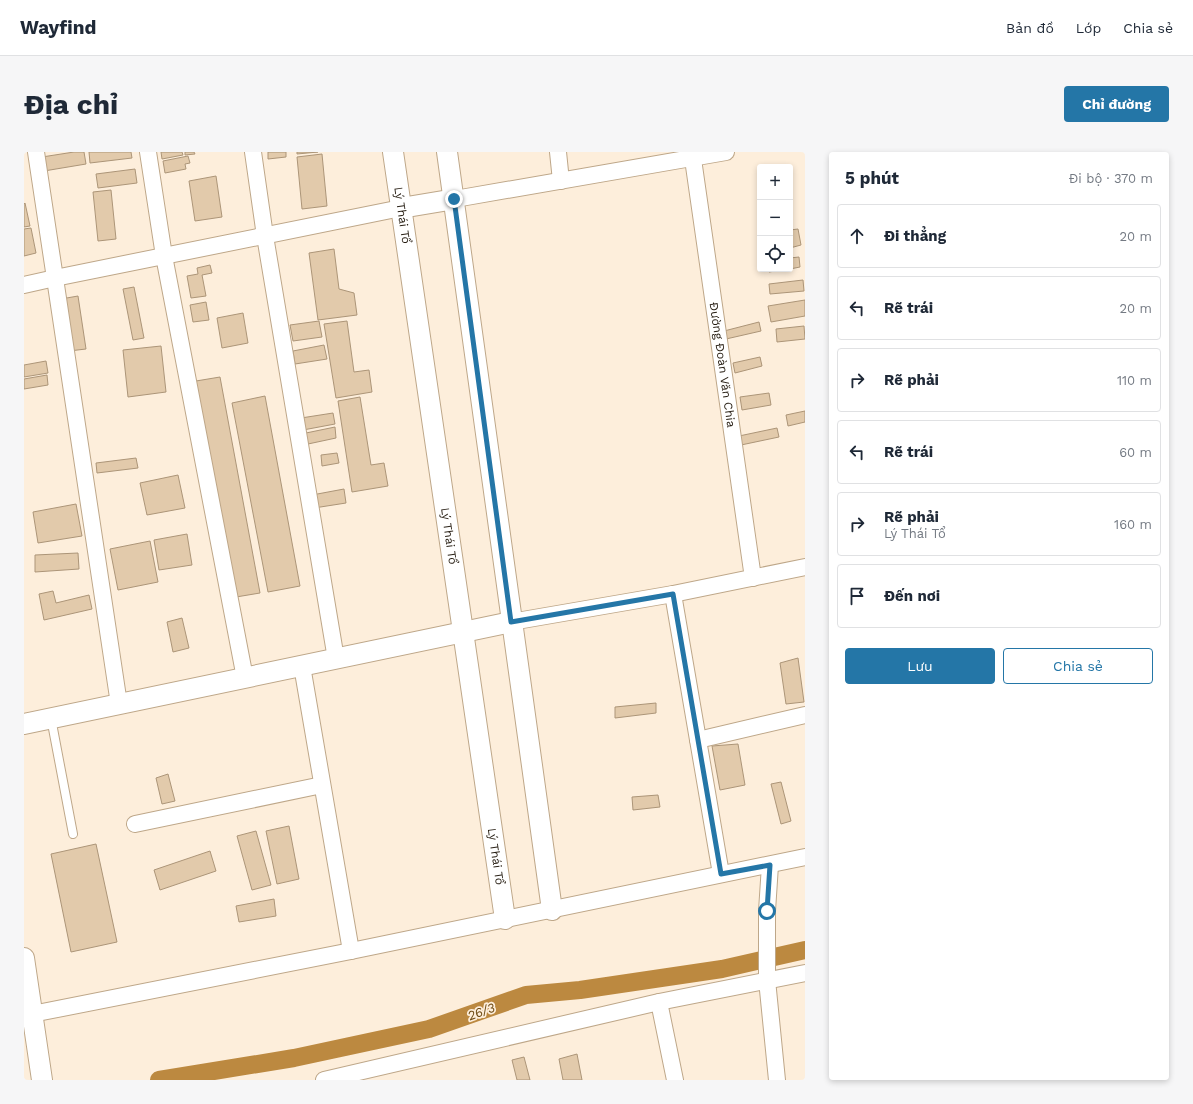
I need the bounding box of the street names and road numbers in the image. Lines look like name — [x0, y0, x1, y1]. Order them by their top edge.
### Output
street label: Lý Thái Tổ — [391, 186, 413, 245]
street label: Đường Đoàn Văn Chia — [707, 301, 738, 429]
street label: Lý Thái Tổ — [438, 507, 460, 565]
street label: Lý Thái Tổ — [485, 827, 507, 886]

